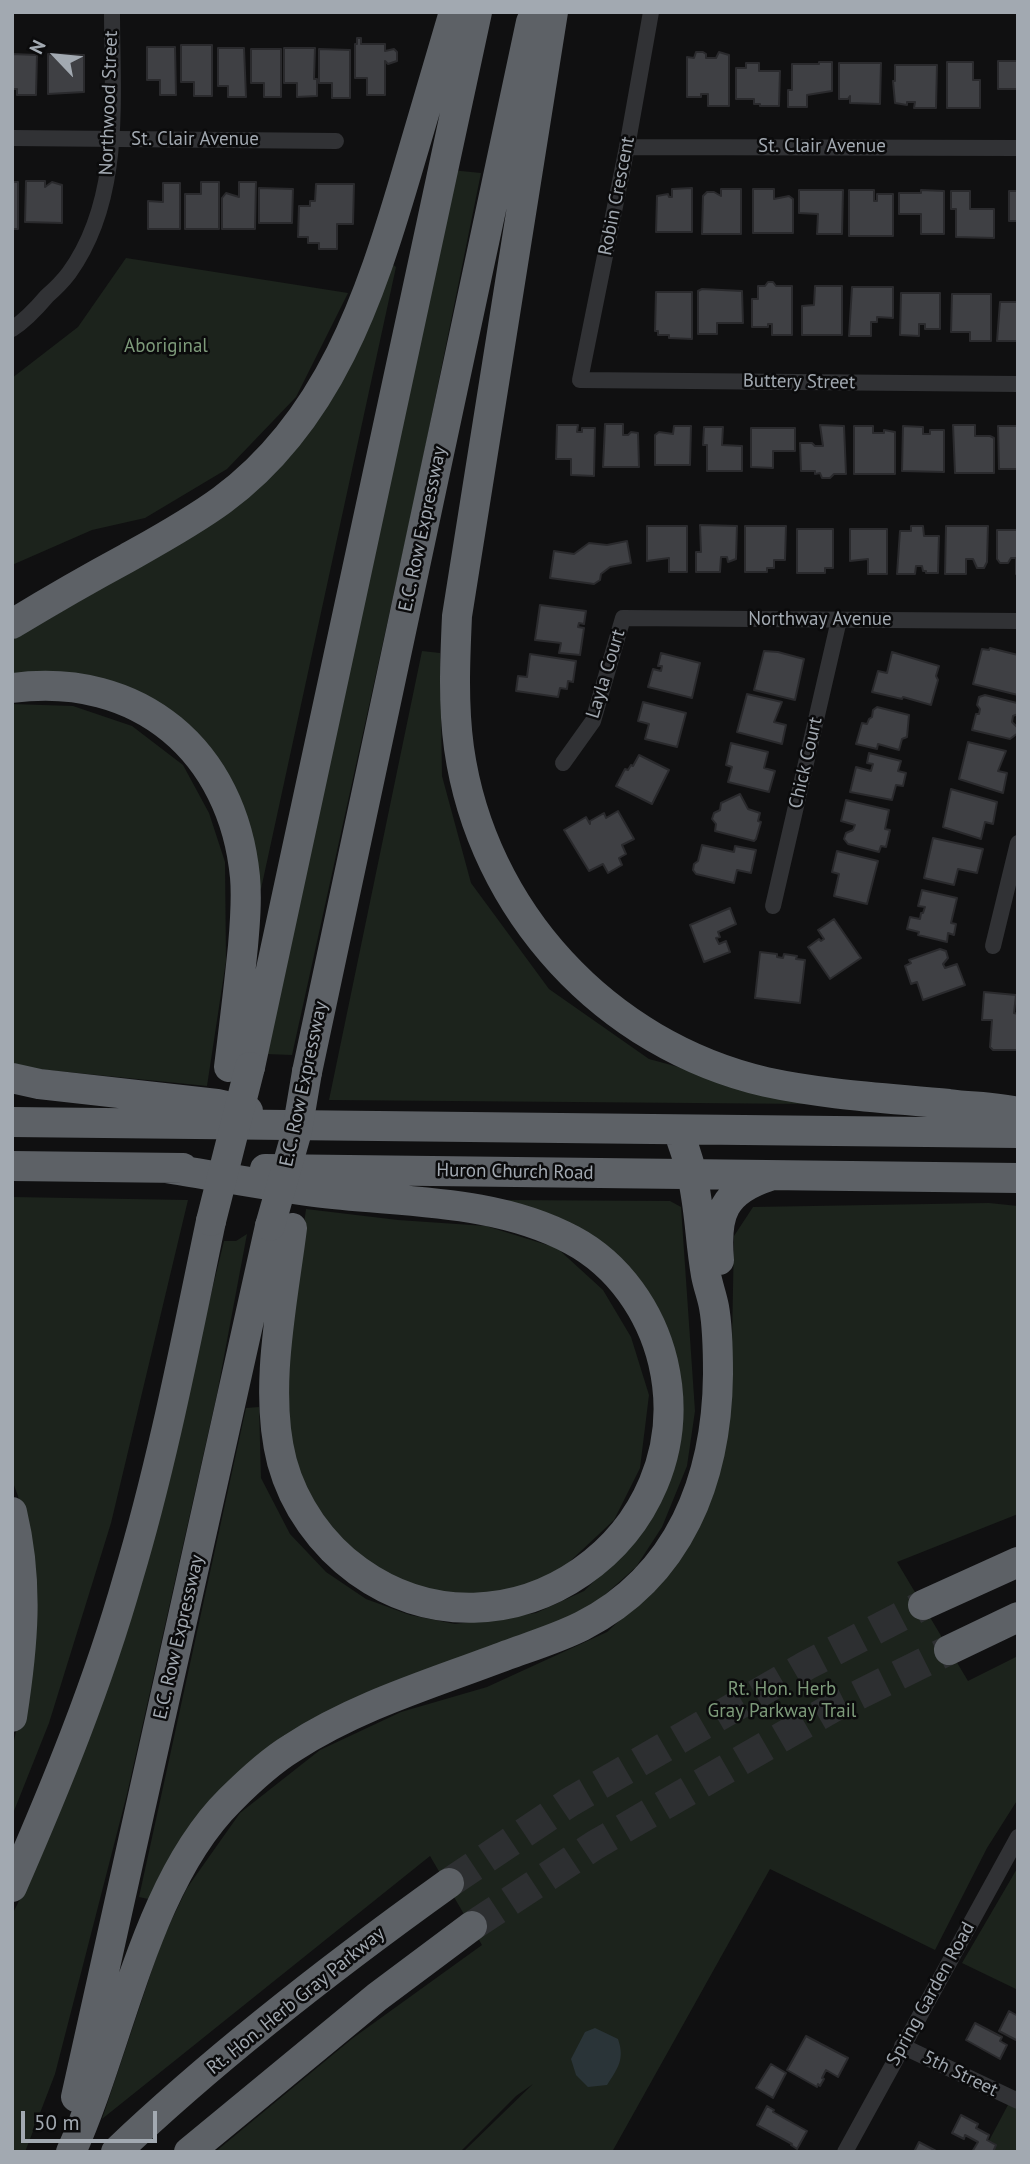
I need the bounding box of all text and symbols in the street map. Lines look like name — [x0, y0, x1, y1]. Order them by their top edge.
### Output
north arrow — [21, 21, 91, 91]
street label: Northwood Street — [95, 30, 123, 176]
text: N — [24, 36, 51, 58]
street label: St. Clair Avenue — [131, 129, 259, 151]
street label: Robin Crescent — [594, 135, 640, 257]
street label: St. Clair Avenue — [758, 136, 886, 158]
park label: Aboriginal — [124, 336, 208, 358]
street label: Buttery Street — [743, 370, 855, 394]
street label: E.C. Row Expressway — [394, 444, 452, 614]
street label: Northway Avenue — [748, 609, 892, 631]
street label: Layla Court — [582, 627, 630, 721]
street label: Chick Court — [784, 715, 828, 811]
street label: E.C. Row Expressway — [275, 999, 333, 1169]
street label: Huron Church Road — [436, 1159, 594, 1185]
street label: E.C. Row Expressway — [149, 1552, 209, 1722]
park label: Rt. Hon. Herb Gray Parkway Trail — [708, 1679, 856, 1723]
street label: Spring Garden Road — [882, 1918, 980, 2070]
street label: Rt. Hon. Herb Gray Parkway — [203, 1922, 389, 2080]
street label: 5th Street — [919, 2046, 1001, 2102]
scale bar — [24, 2098, 161, 2142]
text: 50 m — [34, 2109, 80, 2136]

